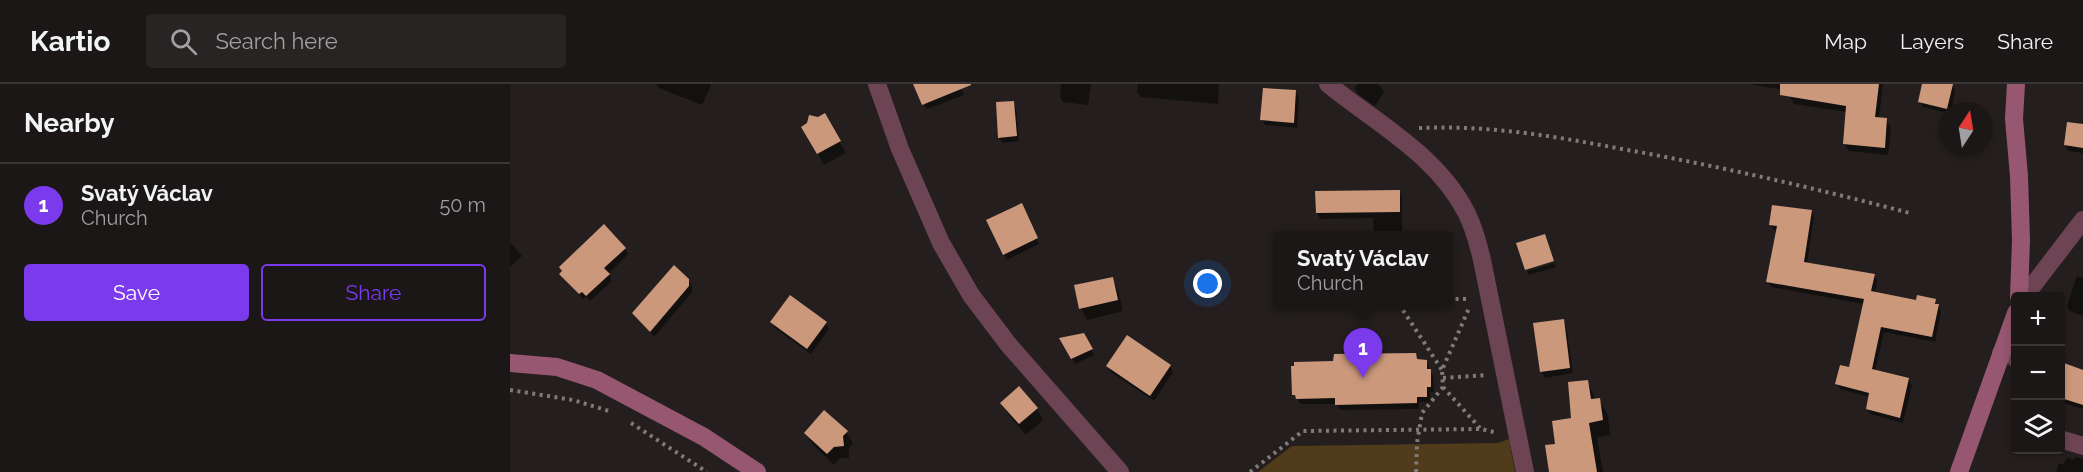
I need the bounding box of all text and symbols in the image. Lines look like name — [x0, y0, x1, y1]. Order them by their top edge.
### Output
search box — [146, 14, 566, 68]
text: Kartio — [30, 25, 110, 58]
icon: search — [167, 25, 200, 58]
text: Search here — [215, 28, 338, 54]
text: Map — [1824, 29, 1867, 54]
text: Layers — [1900, 29, 1964, 54]
text: Share — [1997, 29, 2053, 54]
north arrow — [1939, 102, 1993, 156]
text: Nearby — [24, 108, 114, 138]
text: Svatý Václav — [81, 180, 213, 206]
text: 1 — [39, 193, 48, 217]
text: 50 m — [439, 193, 486, 217]
text: Church — [81, 206, 148, 230]
popup — [1273, 231, 1453, 309]
text: Svatý Václav — [1297, 245, 1429, 271]
button: Save — [24, 264, 249, 321]
button: Share — [261, 264, 486, 321]
your location — [1193, 269, 1222, 298]
text: Church — [1297, 271, 1364, 295]
map controls — [2011, 292, 2065, 454]
button: + — [2011, 292, 2065, 346]
pin: 1 — [1344, 328, 1382, 378]
button: − — [2011, 346, 2065, 400]
button: layers — [2011, 400, 2065, 454]

